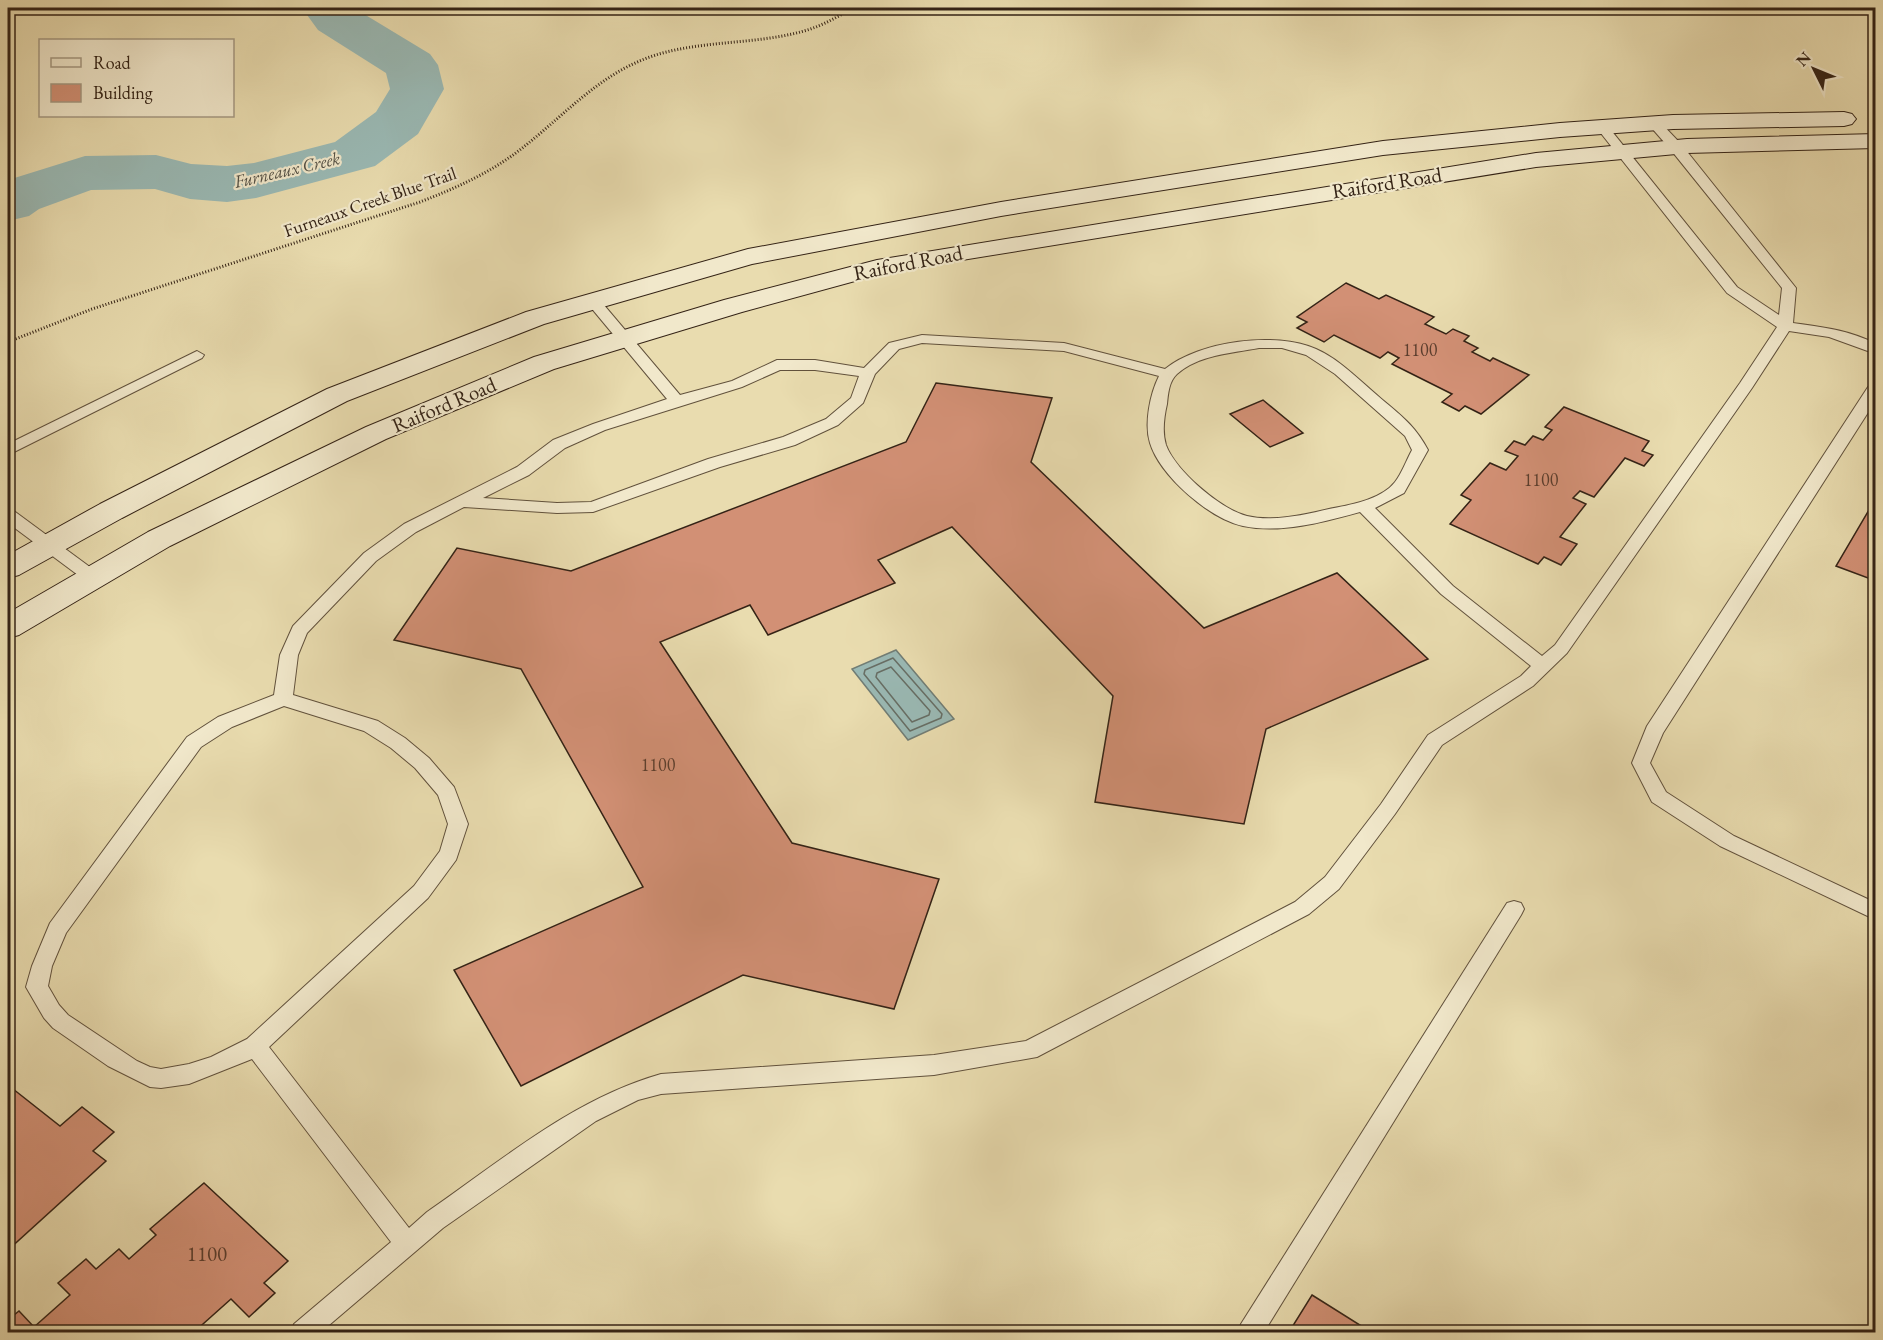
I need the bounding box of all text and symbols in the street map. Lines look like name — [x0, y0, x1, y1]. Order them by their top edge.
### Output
legend — [39, 39, 234, 117]
north arrow — [1784, 39, 1844, 99]
text: N — [1791, 47, 1816, 71]
text: Road — [93, 51, 132, 74]
text: Building — [93, 81, 153, 104]
water label: Furneaux Creek — [231, 146, 342, 193]
street label: Raiford Road — [1330, 160, 1444, 205]
street label: Furneaux Creek Blue Trail — [280, 161, 459, 242]
street label: Raiford Road — [851, 239, 965, 286]
house number: 1100 — [1403, 338, 1438, 361]
street label: Raiford Road — [388, 370, 500, 439]
house number: 1100 — [1524, 468, 1559, 491]
house number: 1100 — [641, 753, 676, 776]
house number: 1100 — [187, 1240, 227, 1267]

